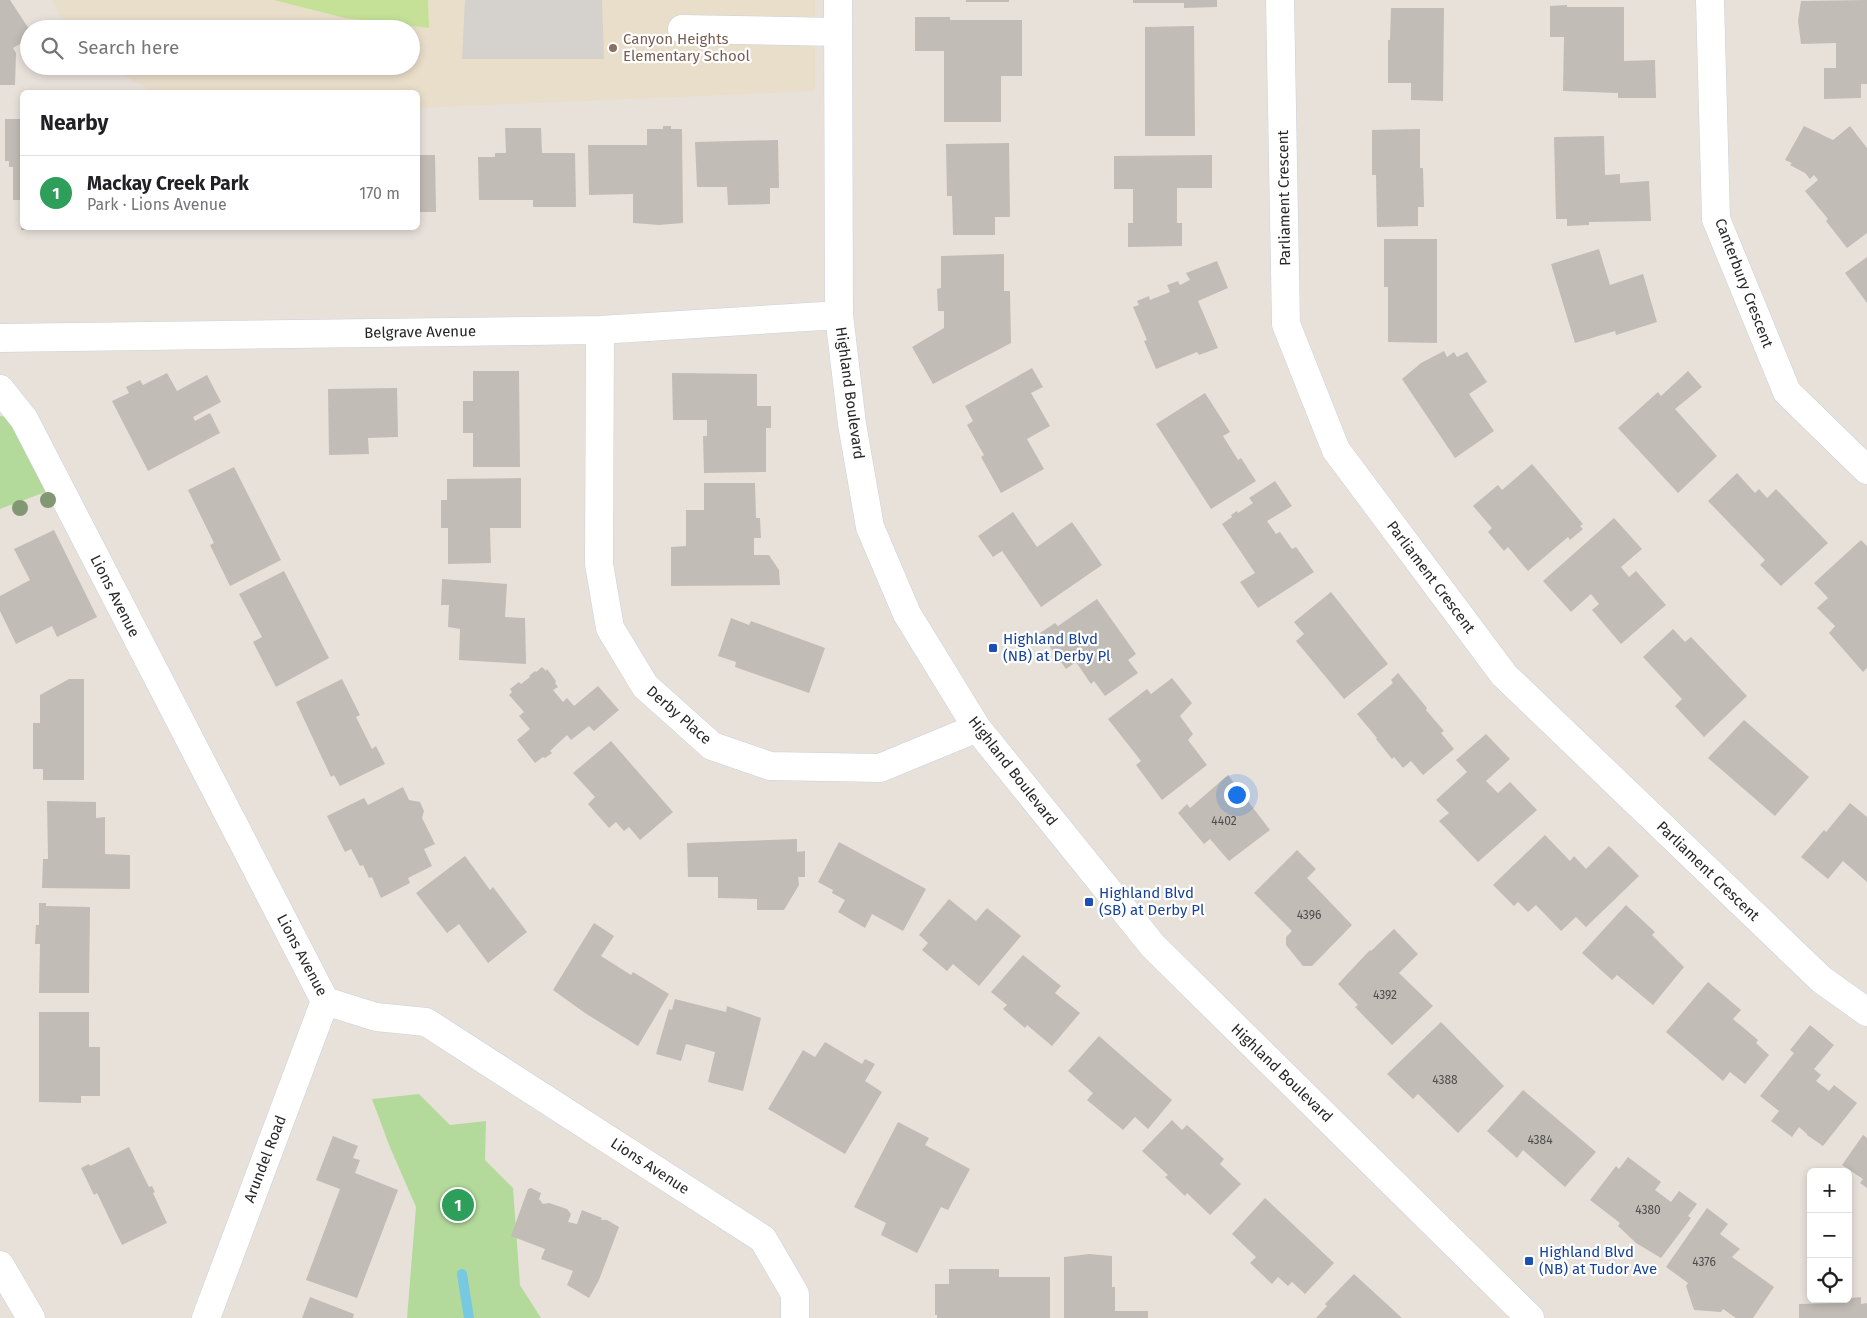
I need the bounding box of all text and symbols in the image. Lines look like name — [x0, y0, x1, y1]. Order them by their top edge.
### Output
search box — [20, 20, 420, 75]
place label: Canyon Heights Elementary School — [623, 30, 751, 65]
icon: search — [38, 34, 66, 62]
text: Search here — [78, 36, 179, 59]
marker: Canyon Heights Elementary School — [607, 42, 619, 54]
text: Nearby — [40, 110, 108, 136]
street label: Parliament Crescent — [1274, 129, 1294, 266]
text: Mackay Creek Park — [87, 172, 249, 195]
text: 1 — [52, 184, 60, 203]
text: 170 m — [359, 184, 400, 203]
text: Park · Lions Avenue — [87, 195, 227, 214]
street label: Canterbury Crescent — [1711, 216, 1777, 351]
street label: Belgrave Avenue — [364, 322, 476, 342]
street label: Highland Boulevard — [832, 325, 868, 461]
street label: Parliament Crescent — [1383, 517, 1479, 637]
street label: Lions Avenue — [87, 552, 143, 640]
place label: Highland Blvd (NB) at Derby Pl — [1003, 630, 1111, 665]
marker: Highland Blvd (NB) at Derby Pl — [987, 642, 999, 654]
street label: Derby Place — [643, 682, 715, 748]
street label: Highland Boulevard — [965, 713, 1061, 829]
your location — [1224, 782, 1250, 808]
house number: 4402 — [1211, 814, 1237, 828]
street label: Parliament Crescent — [1653, 817, 1764, 925]
place label: Highland Blvd (SB) at Derby Pl — [1099, 884, 1205, 919]
marker: Highland Blvd (SB) at Derby Pl — [1083, 896, 1095, 908]
house number: 4396 — [1297, 908, 1321, 922]
street label: Lions Avenue — [273, 911, 331, 999]
house number: 4392 — [1373, 988, 1397, 1002]
street label: Highland Boulevard — [1228, 1020, 1336, 1126]
house number: 4388 — [1432, 1073, 1458, 1087]
street label: Arundel Road — [240, 1113, 290, 1205]
house number: 4384 — [1527, 1133, 1553, 1147]
street label: Lions Avenue — [607, 1134, 693, 1198]
map controls — [1807, 1168, 1852, 1303]
button: + — [1807, 1168, 1852, 1213]
pin: 1 — [442, 1186, 474, 1224]
house number: 4380 — [1635, 1203, 1661, 1217]
button: − — [1807, 1213, 1852, 1258]
place label: Highland Blvd (NB) at Tudor Ave — [1539, 1243, 1657, 1278]
marker: Highland Blvd (NB) at Tudor Ave — [1523, 1255, 1535, 1267]
house number: 4376 — [1692, 1255, 1716, 1269]
button: locate — [1807, 1258, 1852, 1303]

